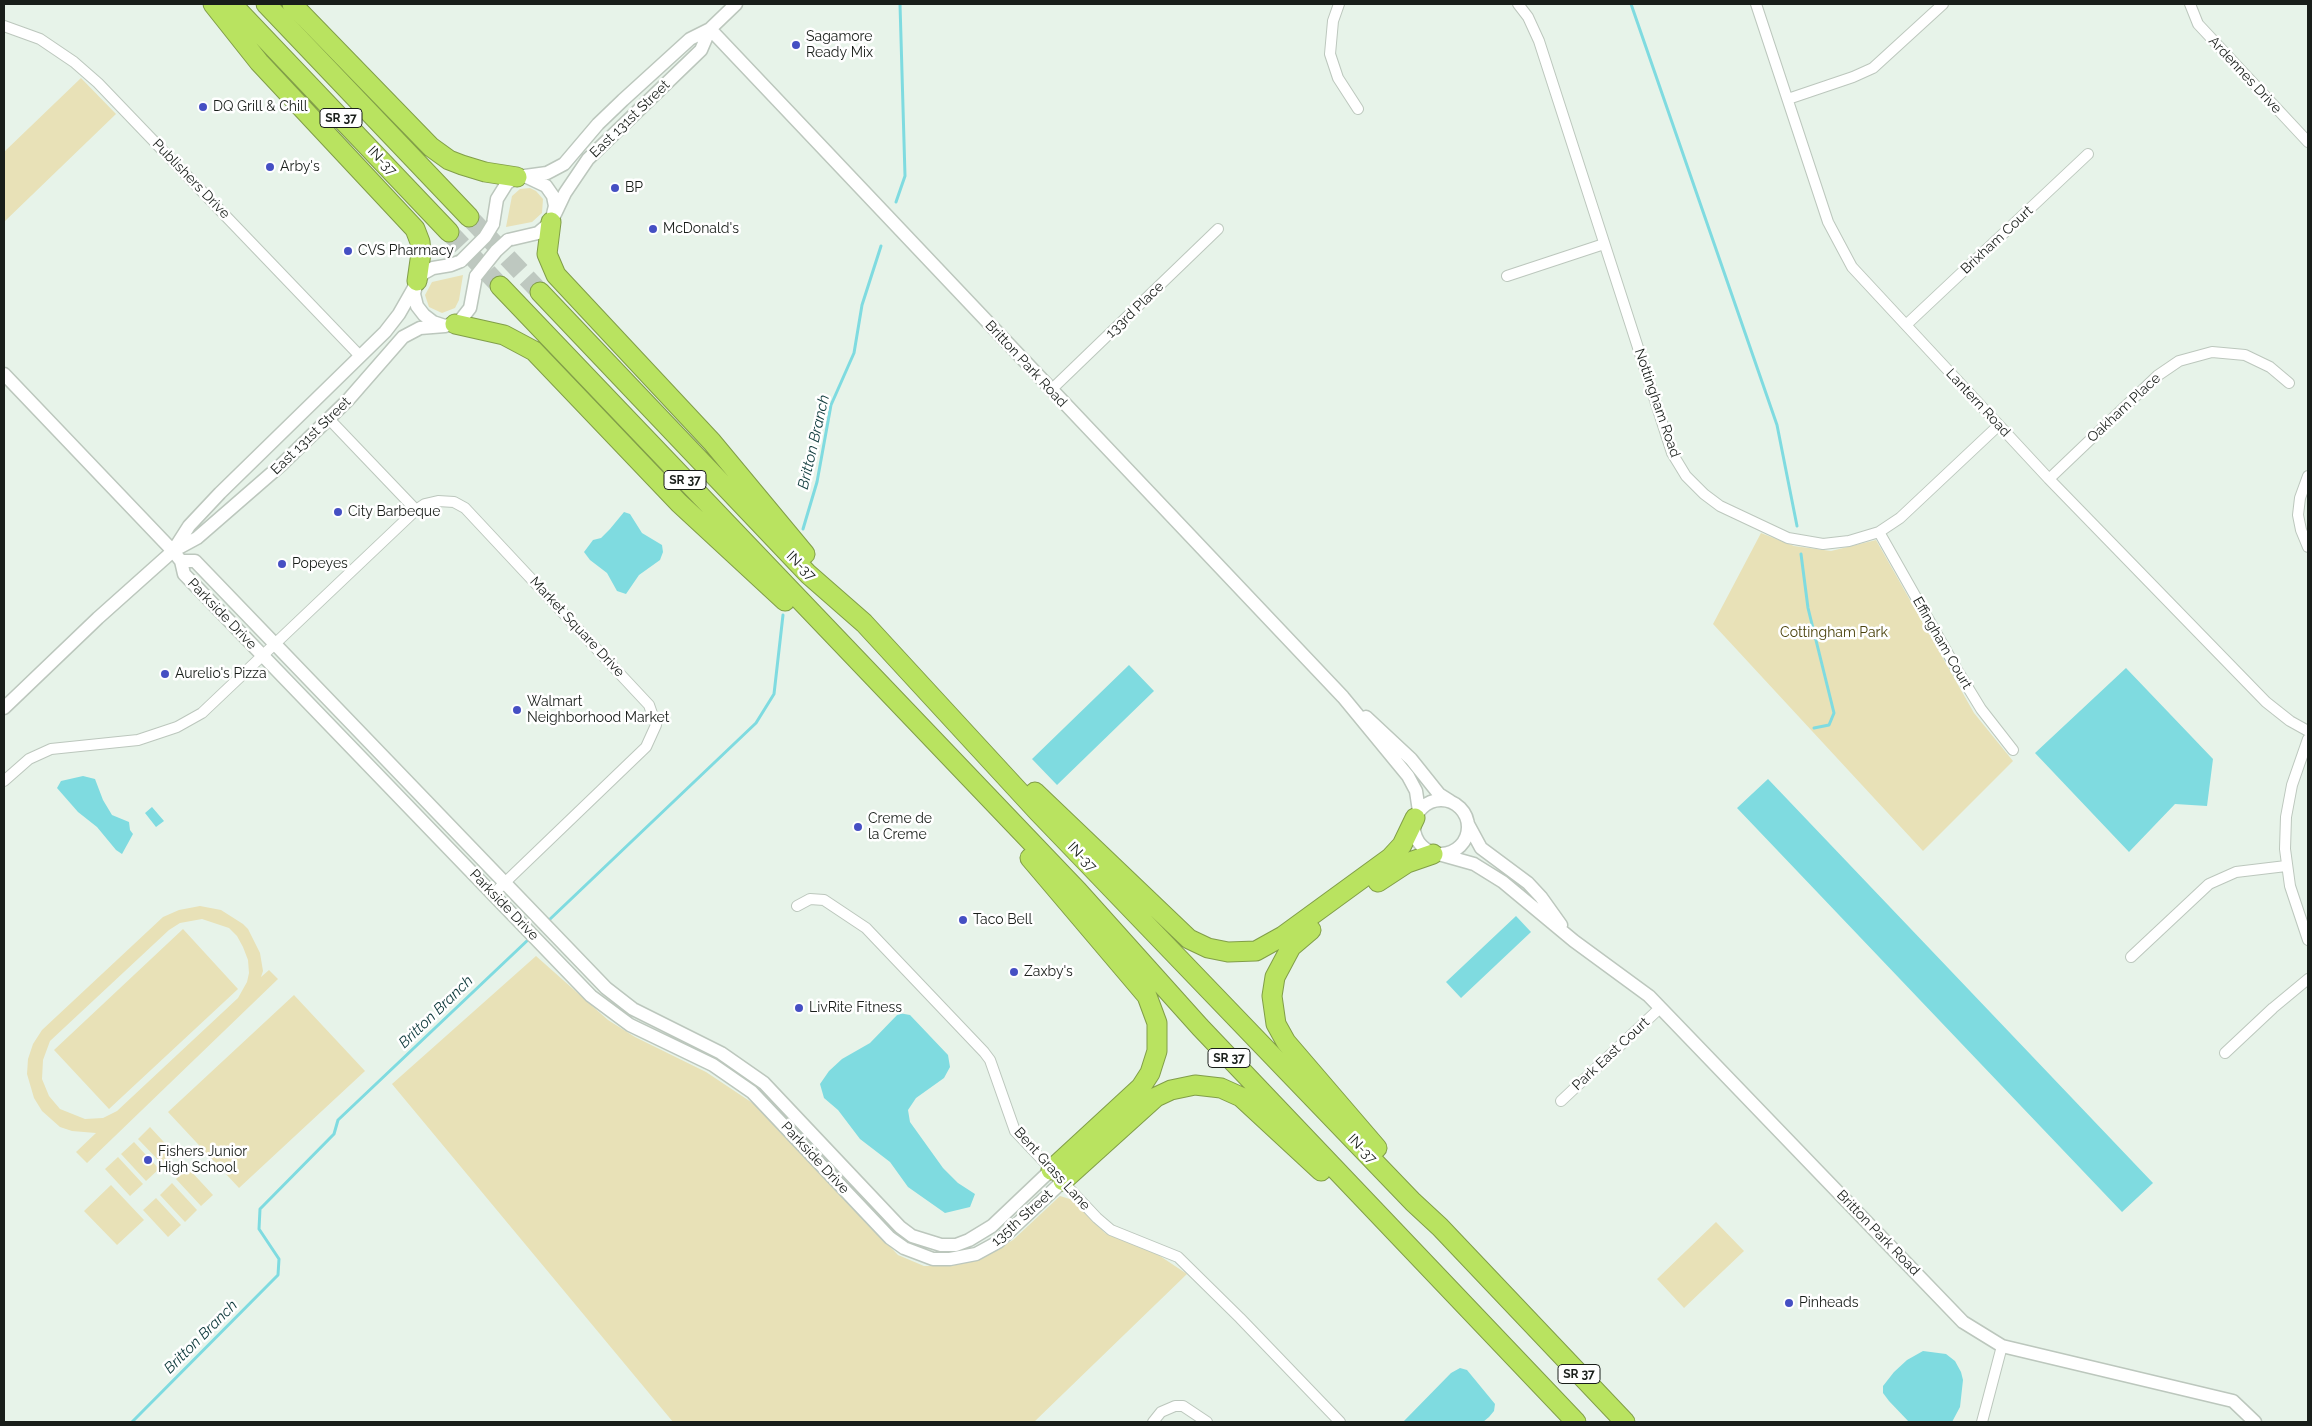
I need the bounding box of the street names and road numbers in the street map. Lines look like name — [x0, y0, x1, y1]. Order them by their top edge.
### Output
street label: Ardennes Drive — [2205, 33, 2285, 117]
street label: East 131st Street — [587, 77, 673, 161]
road number: SR 37 — [320, 109, 362, 128]
street label: Publishers Drive — [149, 136, 233, 222]
street label: IN-37 — [364, 143, 400, 179]
street label: Brixham Court — [1957, 202, 2037, 278]
street label: 133rd Place — [1103, 278, 1167, 342]
street label: Britton Park Road — [982, 317, 1070, 411]
street label: Nottingham Road — [1631, 346, 1683, 460]
street label: Lantern Road — [1942, 365, 2014, 441]
street label: Oakham Place — [2084, 370, 2164, 446]
street label: East 131st Street — [268, 394, 354, 478]
road number: SR 37 — [664, 470, 706, 490]
street label: IN-37 — [783, 548, 819, 584]
street label: Market Square Drive — [526, 573, 628, 681]
street label: Parkside Drive — [184, 575, 260, 653]
street label: Effingham Court — [1909, 594, 1975, 692]
street label: IN-37 — [1064, 839, 1100, 875]
street label: Parkside Drive — [466, 866, 542, 944]
street label: Park East Court — [1569, 1014, 1653, 1094]
road number: SR 37 — [1208, 1048, 1250, 1068]
street label: Parkside Drive — [777, 1119, 853, 1197]
street label: Bent Grass Lane — [1010, 1124, 1094, 1214]
street label: IN-37 — [1344, 1131, 1380, 1167]
street label: 135th Street — [988, 1186, 1056, 1250]
street label: Britton Park Road — [1833, 1187, 1923, 1279]
road number: SR 37 — [1558, 1365, 1600, 1384]

